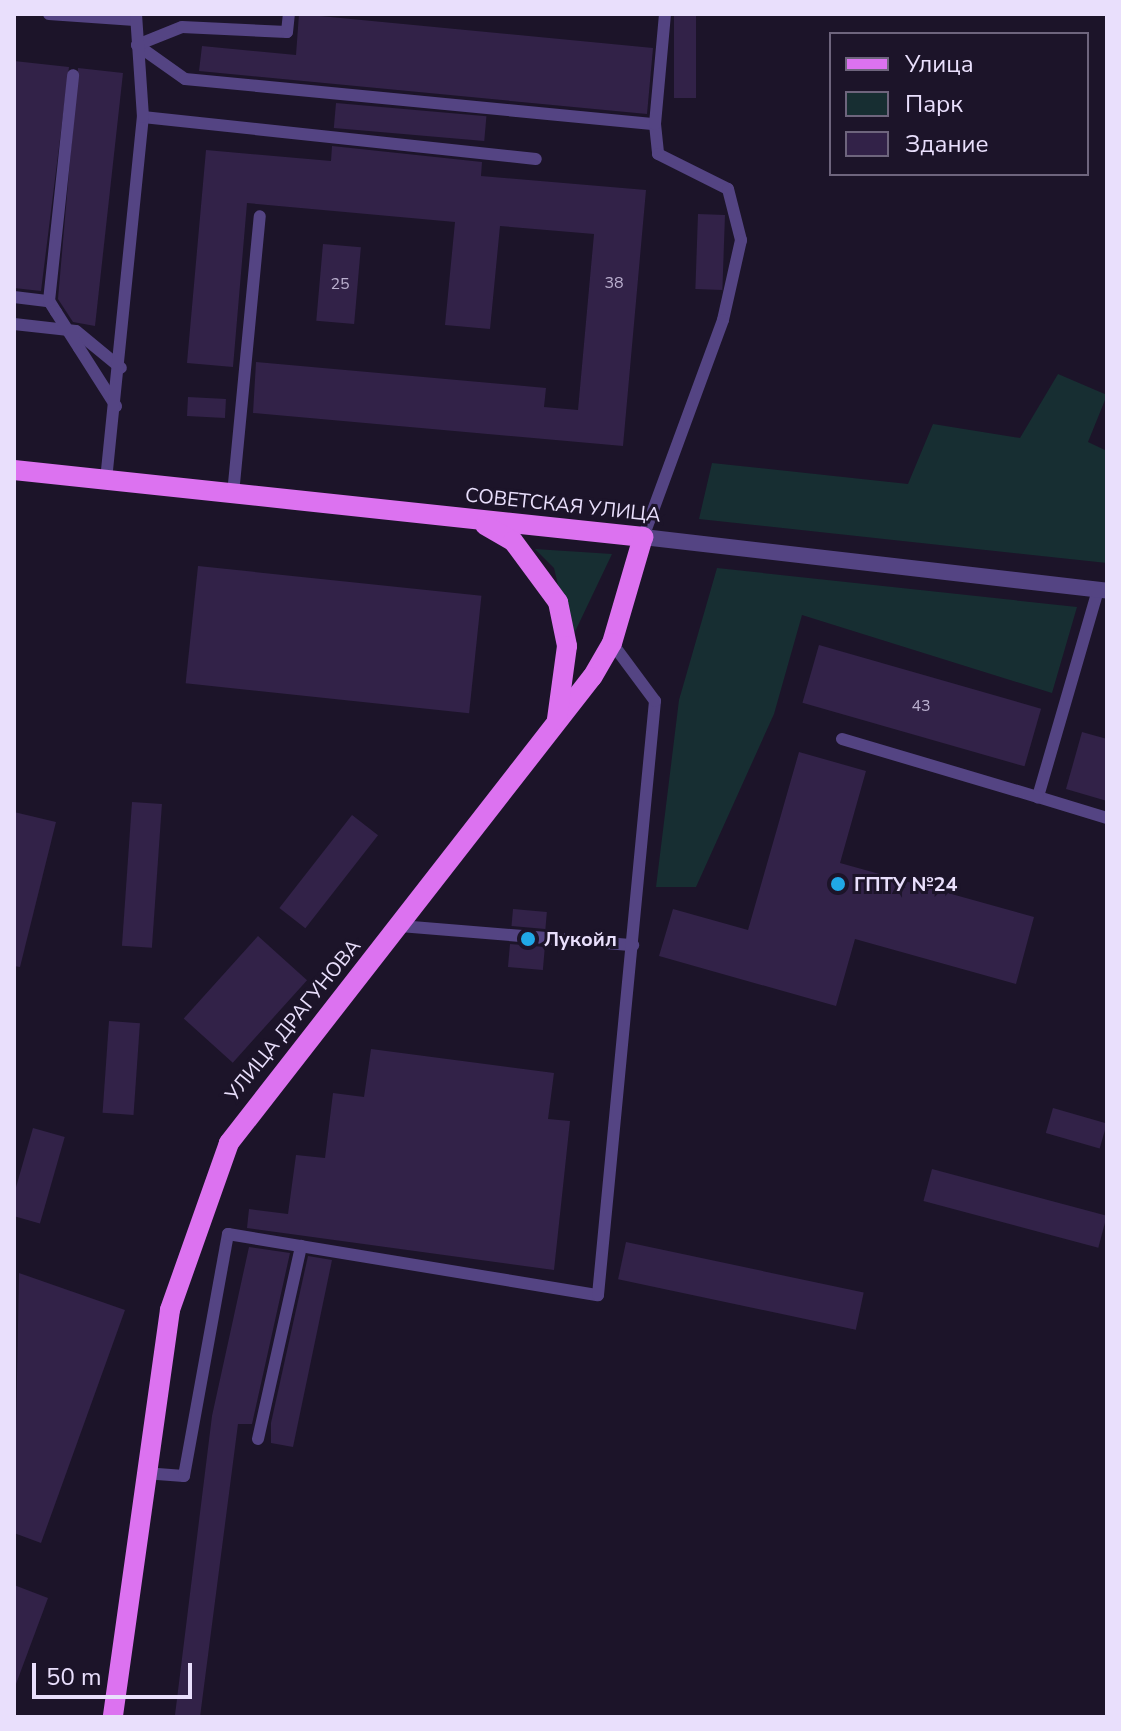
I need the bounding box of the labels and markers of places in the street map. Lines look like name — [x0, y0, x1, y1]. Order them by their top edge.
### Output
place label: ГПТУ №24 — [854, 872, 958, 896]
marker: ГПТУ №24 — [829, 875, 847, 893]
place label: Лукойл — [544, 927, 617, 951]
marker: Лукойл — [519, 930, 537, 948]

